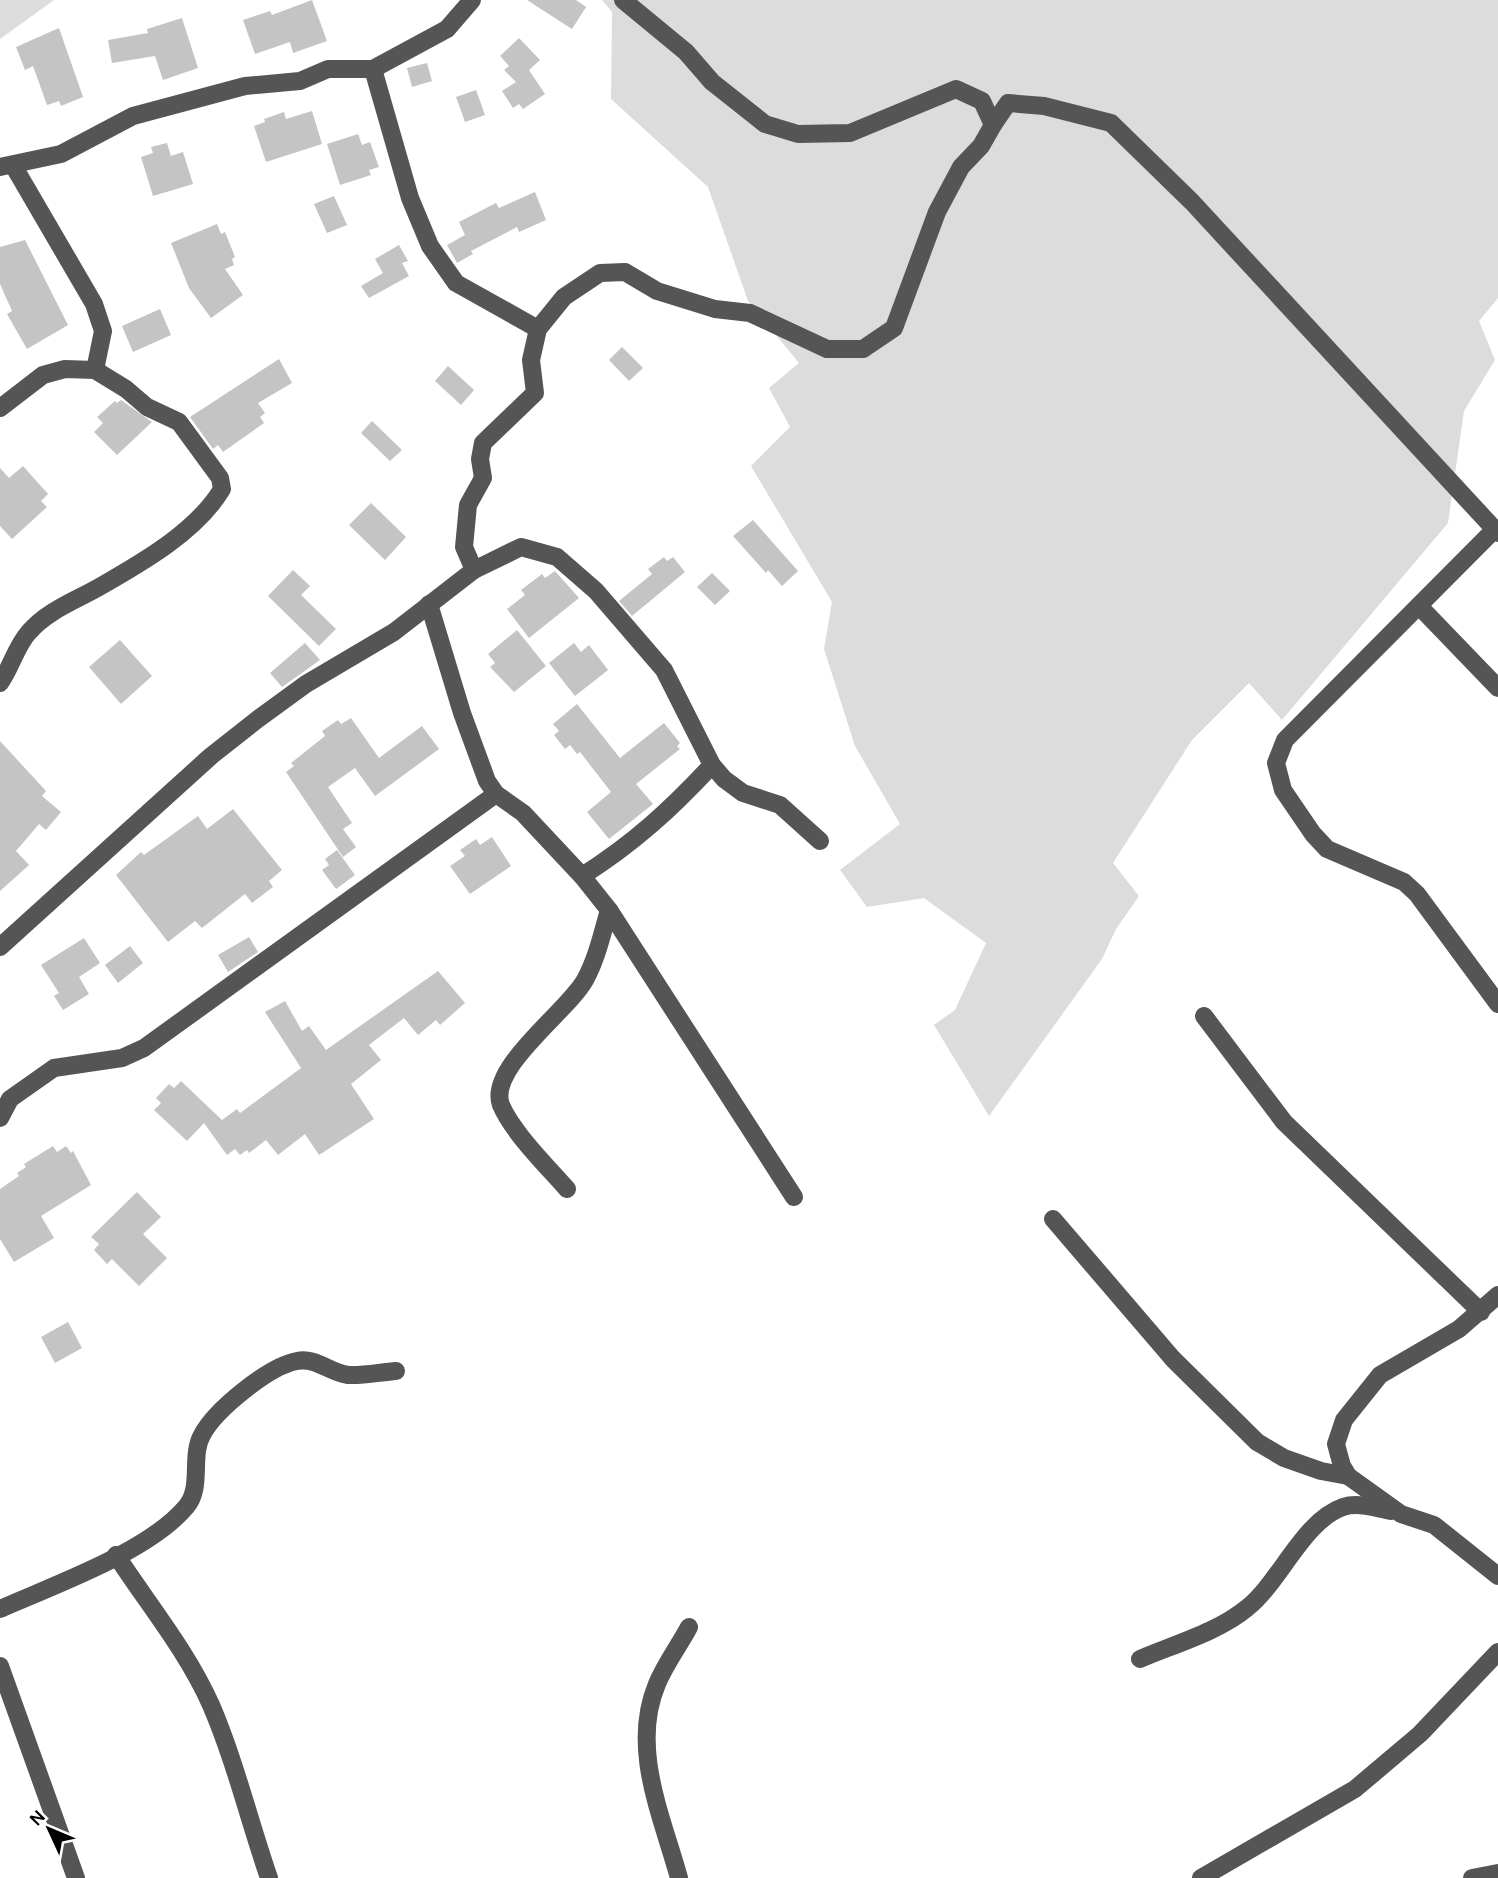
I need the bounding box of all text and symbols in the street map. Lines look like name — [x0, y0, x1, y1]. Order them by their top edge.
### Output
north arrow — [14, 1794, 84, 1864]
text: N — [25, 1805, 50, 1830]

